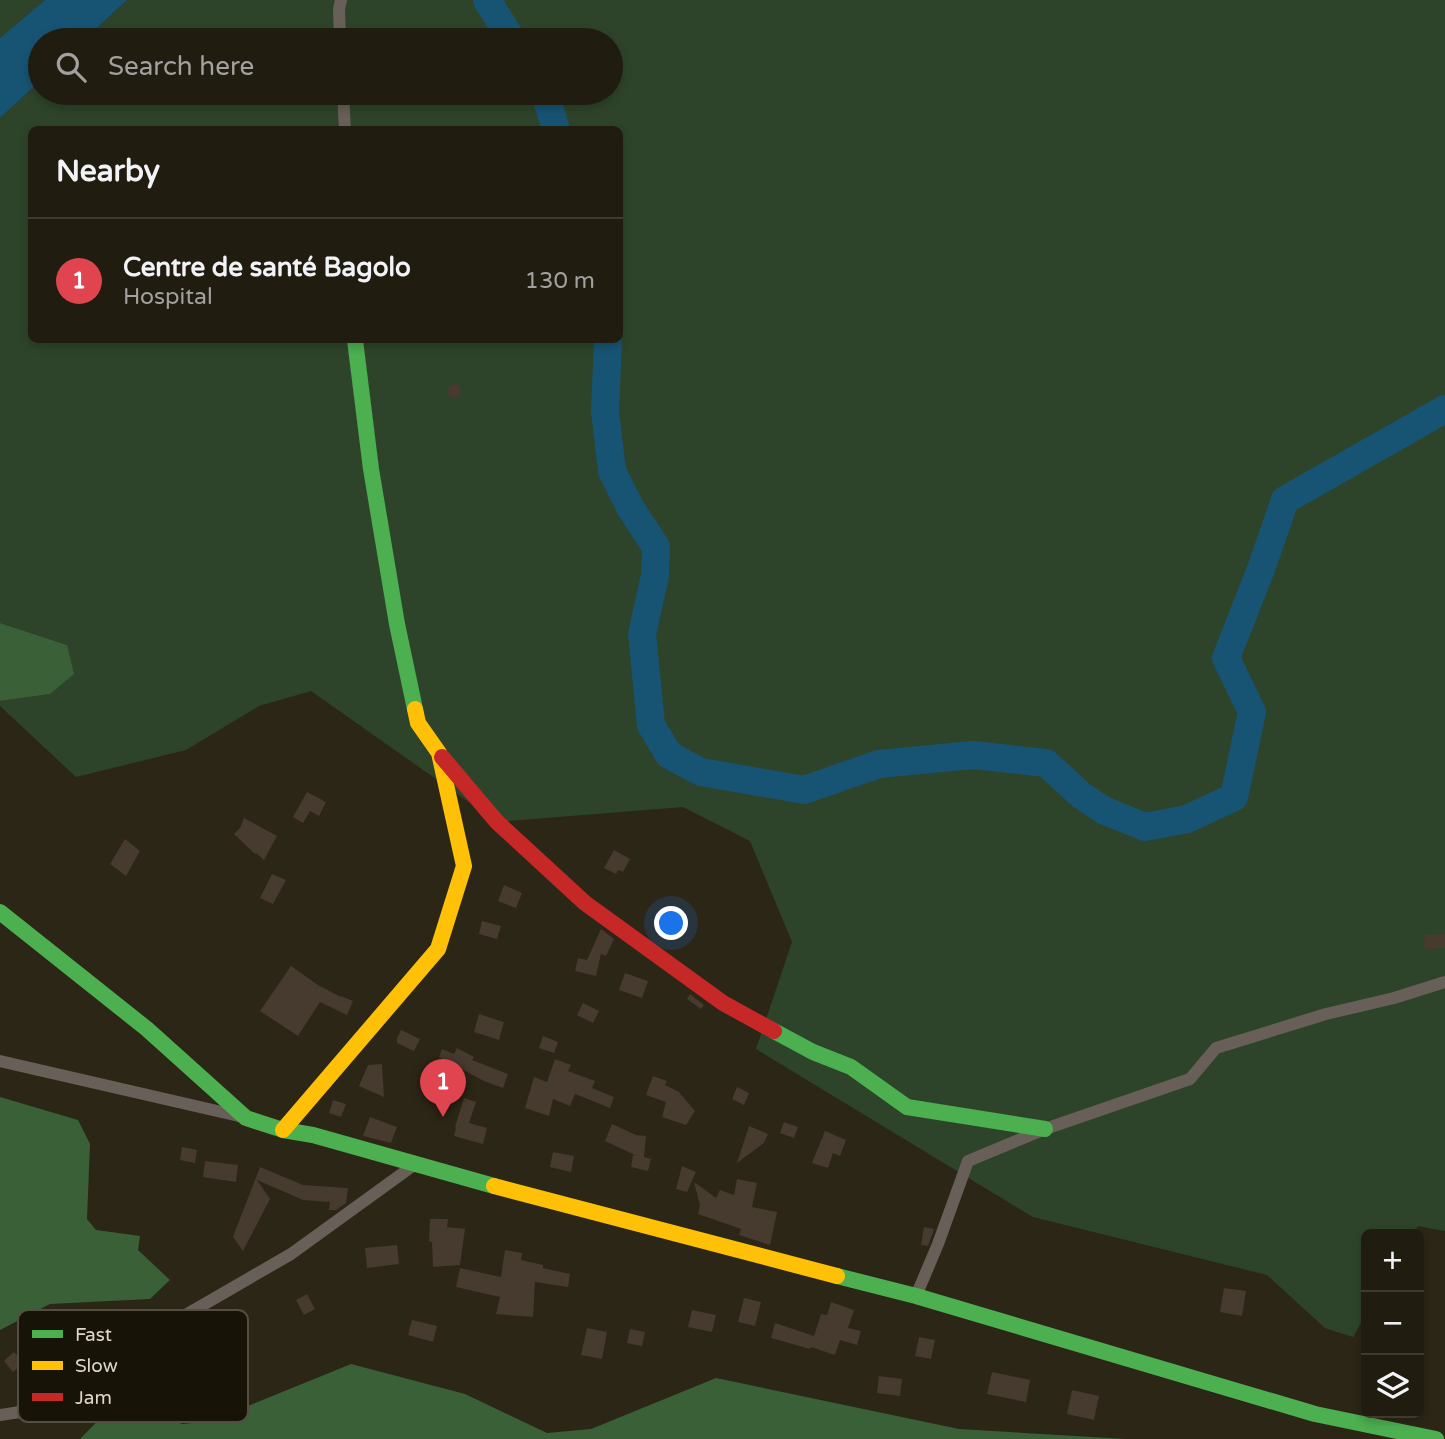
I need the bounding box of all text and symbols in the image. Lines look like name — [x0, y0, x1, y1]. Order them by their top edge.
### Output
search box — [28, 28, 623, 105]
icon: search — [52, 48, 90, 86]
text: Search here — [108, 51, 254, 82]
text: Nearby — [56, 153, 160, 190]
text: Centre de santé Bagolo — [123, 252, 411, 283]
text: 1 — [72, 267, 86, 295]
text: 130 m — [525, 267, 595, 295]
text: Hospital — [123, 283, 213, 311]
your location — [654, 906, 688, 940]
pin: 1 — [420, 1059, 466, 1117]
map controls — [1361, 1229, 1424, 1418]
button: + — [1361, 1229, 1424, 1292]
button: − — [1361, 1292, 1424, 1355]
legend — [18, 1310, 248, 1422]
text: Fast — [75, 1324, 112, 1346]
text: Slow — [75, 1355, 118, 1377]
button: layers — [1361, 1355, 1424, 1418]
text: Jam — [75, 1387, 112, 1409]

